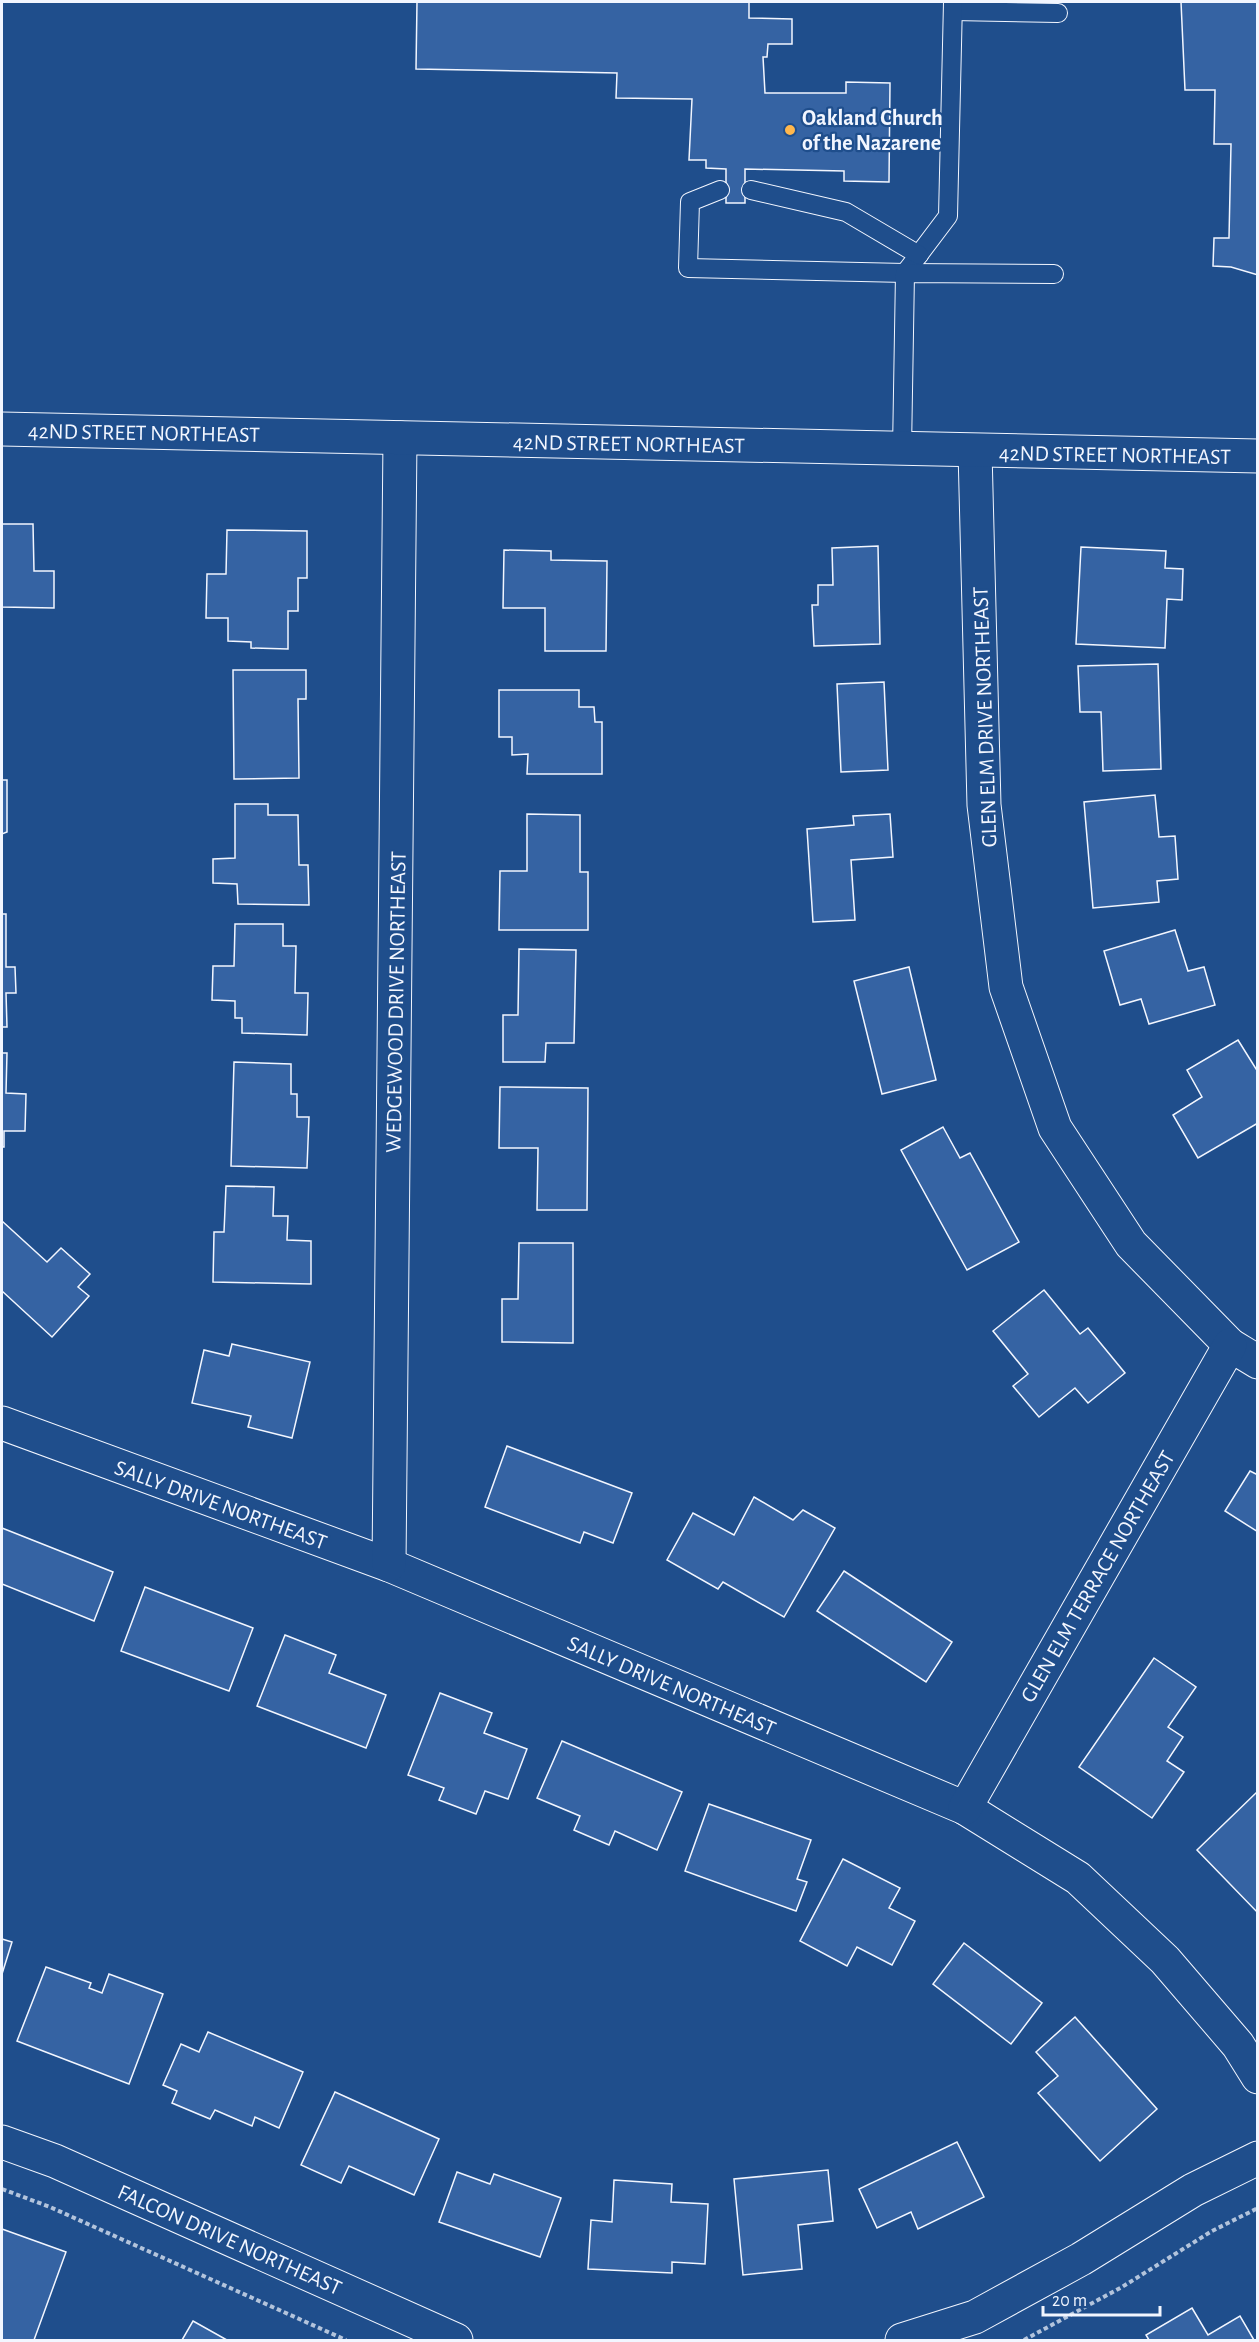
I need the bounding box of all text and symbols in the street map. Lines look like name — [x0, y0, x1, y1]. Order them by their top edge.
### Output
place label: Oakland Church of the Nazarene — [802, 107, 943, 154]
marker: Oakland Church of the Nazarene — [783, 123, 797, 137]
street label: 42ND STREET NORTHEAST — [28, 420, 260, 446]
street label: 42ND STREET NORTHEAST — [513, 431, 745, 457]
street label: 42ND STREET NORTHEAST — [999, 442, 1231, 468]
street label: GLEN ELM DRIVE NORTHEAST — [969, 586, 1001, 848]
street label: WEDGEWOOD DRIVE NORTHEAST — [382, 851, 410, 1153]
street label: GLEN ELM TERRACE NORTHEAST — [1017, 1447, 1179, 1706]
street label: SALLY DRIVE NORTHEAST — [112, 1456, 330, 1554]
street label: SALLY DRIVE NORTHEAST — [564, 1632, 779, 1740]
street label: FALCON DRIVE NORTHEAST — [114, 2181, 345, 2299]
scale bar — [1043, 2279, 1160, 2317]
text: 20 m — [1052, 2292, 1087, 2310]

